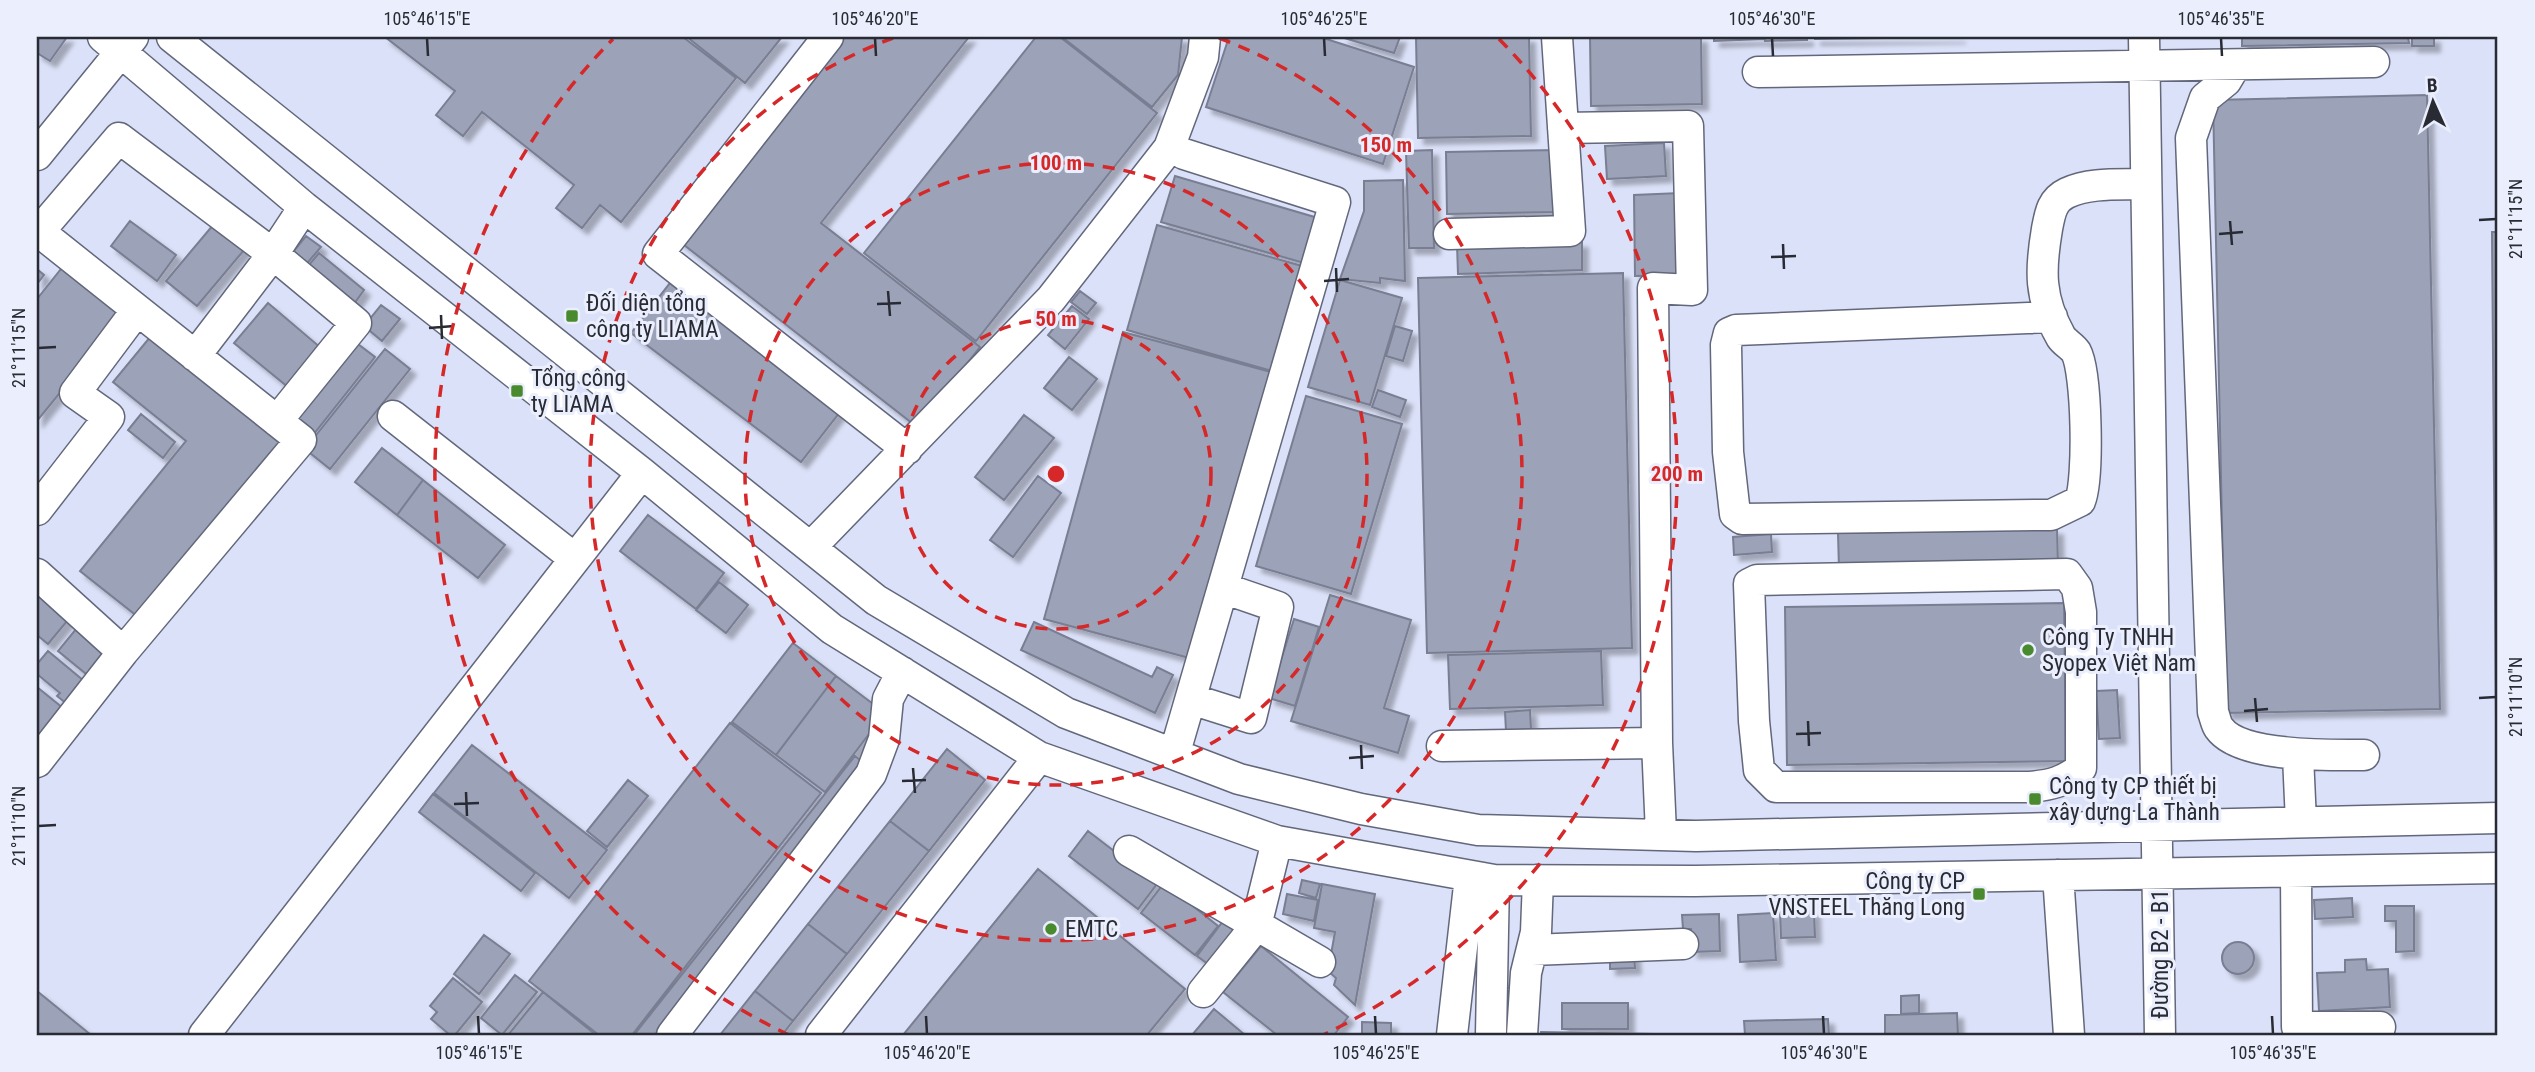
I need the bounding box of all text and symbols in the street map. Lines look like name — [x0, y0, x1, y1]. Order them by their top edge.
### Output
text: 105°46'15"E — [384, 8, 470, 29]
text: 105°46'20"E — [832, 8, 918, 29]
text: 105°46'25"E — [1281, 8, 1367, 29]
text: 105°46'30"E — [1729, 8, 1815, 29]
text: 105°46'35"E — [2178, 8, 2264, 29]
north arrow — [2398, 66, 2468, 136]
text: B — [2426, 74, 2438, 97]
text: 150 m — [1360, 133, 1412, 157]
text: 100 m — [1030, 151, 1082, 175]
text: 21°11'15"N — [2505, 179, 2526, 259]
place label: Đối diện tổng công ty LIAMA — [586, 290, 719, 343]
text: 50 m — [1035, 307, 1077, 331]
text: 21°11'15"N — [8, 308, 29, 388]
marker: Đối diện tổng công ty LIAMA — [564, 308, 580, 324]
place label: Tổng công ty LIAMA — [531, 365, 626, 418]
marker: Tổng công ty LIAMA — [509, 383, 525, 399]
centre of rings — [1044, 462, 1068, 486]
text: 200 m — [1651, 462, 1703, 486]
place label: Công Ty TNHH Syopex Việt Nam — [2042, 624, 2196, 677]
marker: Công Ty TNHH Syopex Việt Nam — [2020, 642, 2036, 658]
text: 21°11'10"N — [2505, 657, 2526, 737]
place label: Công ty CP thiết bị xây dựng La Thành — [2049, 773, 2220, 826]
text: 21°11'10"N — [8, 786, 29, 866]
marker: Công ty CP thiết bị xây dựng La Thành — [2027, 791, 2043, 807]
place label: Công ty CP VNSTEEL Thăng Long — [1769, 868, 1965, 921]
marker: Công ty CP VNSTEEL Thăng Long — [1971, 886, 1987, 902]
street label: Đường B2 - B1 — [2147, 889, 2174, 1019]
place label: EMTC — [1065, 916, 1118, 943]
marker: EMTC — [1043, 921, 1059, 937]
text: 105°46'15"E — [436, 1042, 522, 1063]
text: 105°46'20"E — [884, 1042, 970, 1063]
text: 105°46'25"E — [1333, 1042, 1419, 1063]
text: 105°46'30"E — [1781, 1042, 1867, 1063]
text: 105°46'35"E — [2230, 1042, 2316, 1063]

